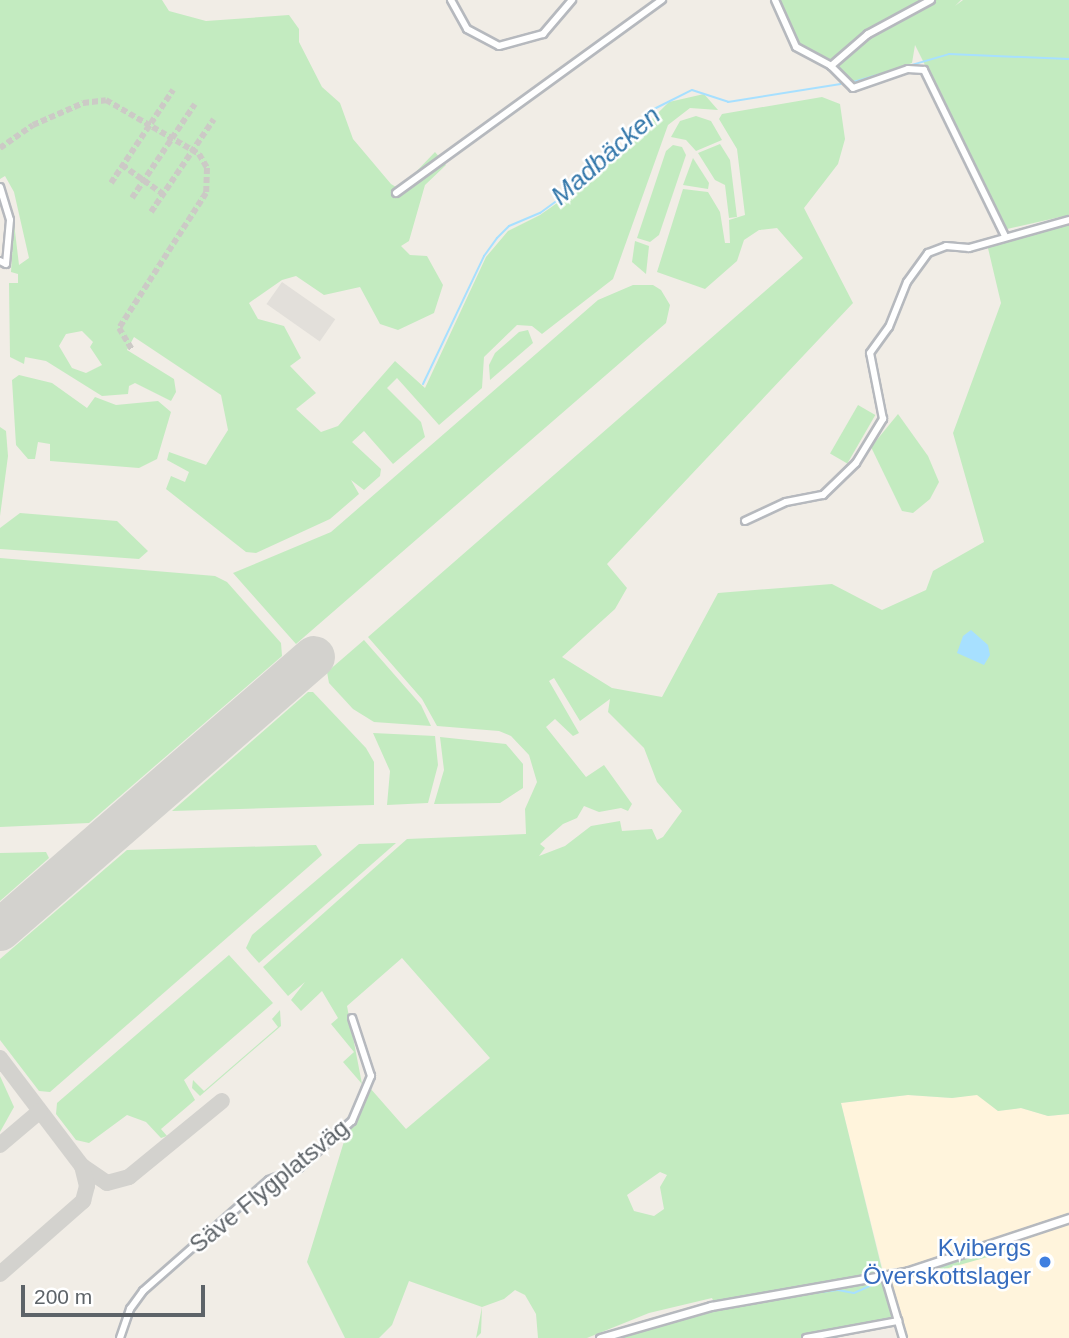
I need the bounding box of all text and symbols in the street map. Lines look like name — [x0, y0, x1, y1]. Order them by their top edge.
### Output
water label: Madbäcken — [545, 100, 667, 212]
street label: Säve Flygplatsväg — [184, 1113, 354, 1259]
place label: Kvibergs Överskottslager — [863, 1234, 1031, 1290]
marker: Kvibergs Överskottslager — [1037, 1254, 1053, 1270]
scale bar — [24, 1272, 208, 1316]
text: 200 m — [34, 1285, 92, 1308]

